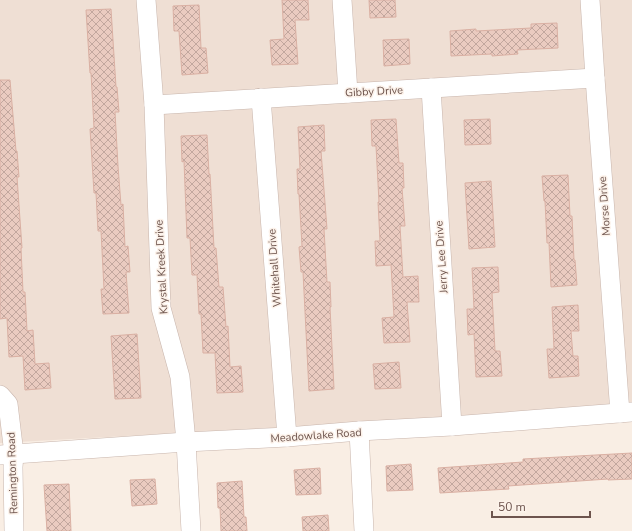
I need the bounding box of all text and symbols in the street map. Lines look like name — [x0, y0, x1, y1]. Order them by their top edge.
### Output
street label: Gibby Drive — [345, 82, 403, 101]
street label: Morse Drive — [595, 176, 614, 236]
street label: Krystal Kreek Drive — [152, 219, 171, 315]
street label: Jerry Lee Drive — [431, 220, 452, 295]
street label: Whitehall Drive — [264, 228, 285, 307]
street label: Meadowlake Road — [270, 425, 362, 446]
street label: Remington Road — [4, 432, 21, 514]
scale bar — [492, 493, 590, 519]
text: 50 m — [498, 499, 526, 515]

